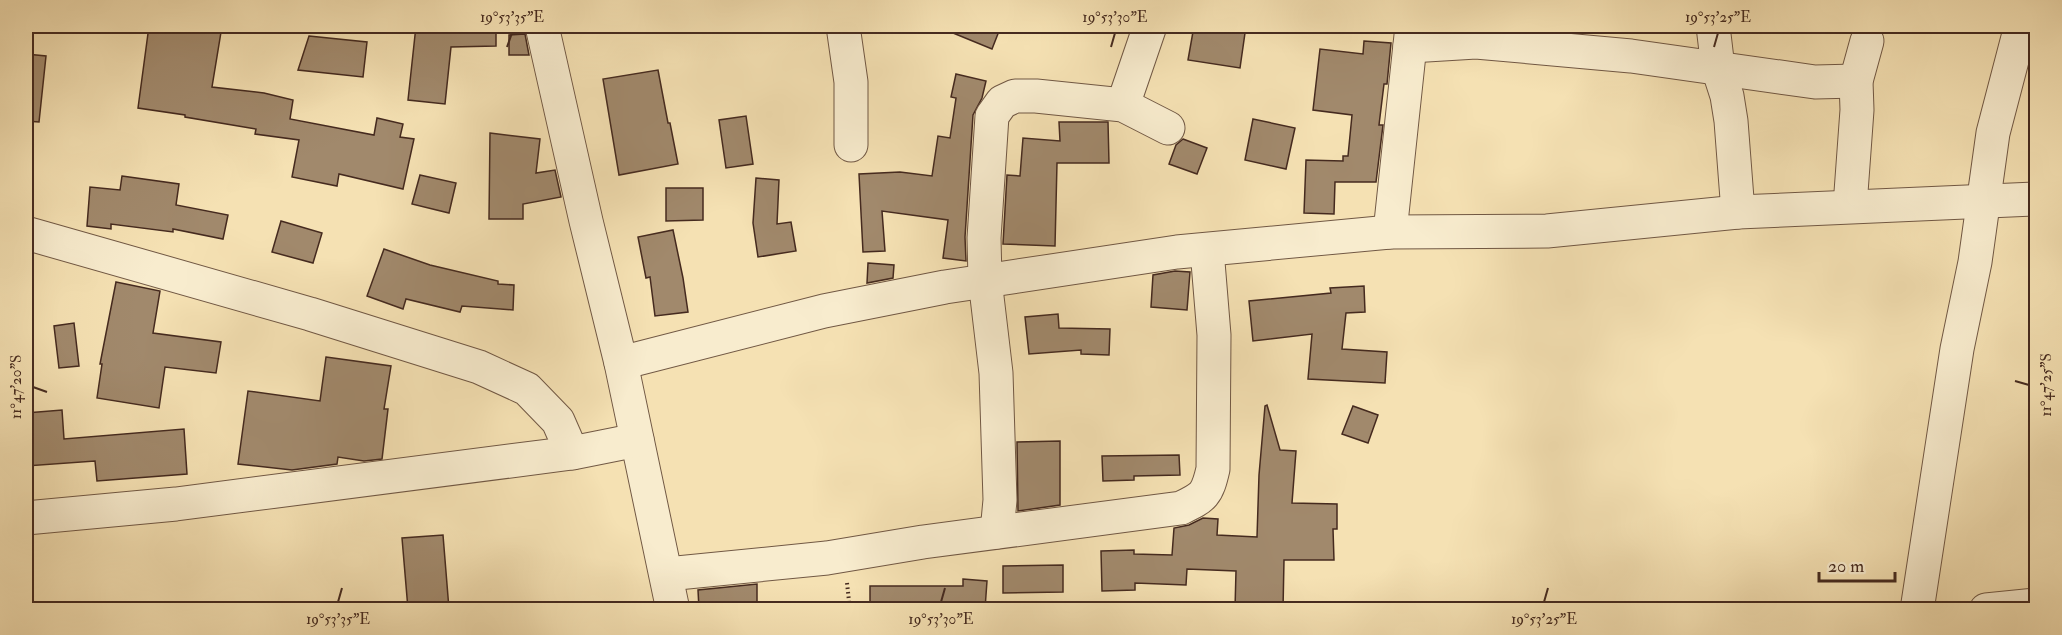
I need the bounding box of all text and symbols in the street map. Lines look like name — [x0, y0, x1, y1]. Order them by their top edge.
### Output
text: 19°53'35"E — [480, 8, 544, 27]
text: 19°53'30"E — [1082, 8, 1148, 27]
text: 19°53'25"E — [1685, 8, 1751, 27]
text: 11°47'25"S — [2037, 353, 2056, 417]
text: 11°47'20"S — [7, 355, 26, 419]
scale bar — [1819, 545, 1896, 583]
text: 20 m — [1828, 555, 1864, 578]
text: 19°53'35"E — [306, 610, 370, 629]
text: 19°53'30"E — [908, 610, 974, 629]
text: 19°53'25"E — [1511, 610, 1577, 629]

